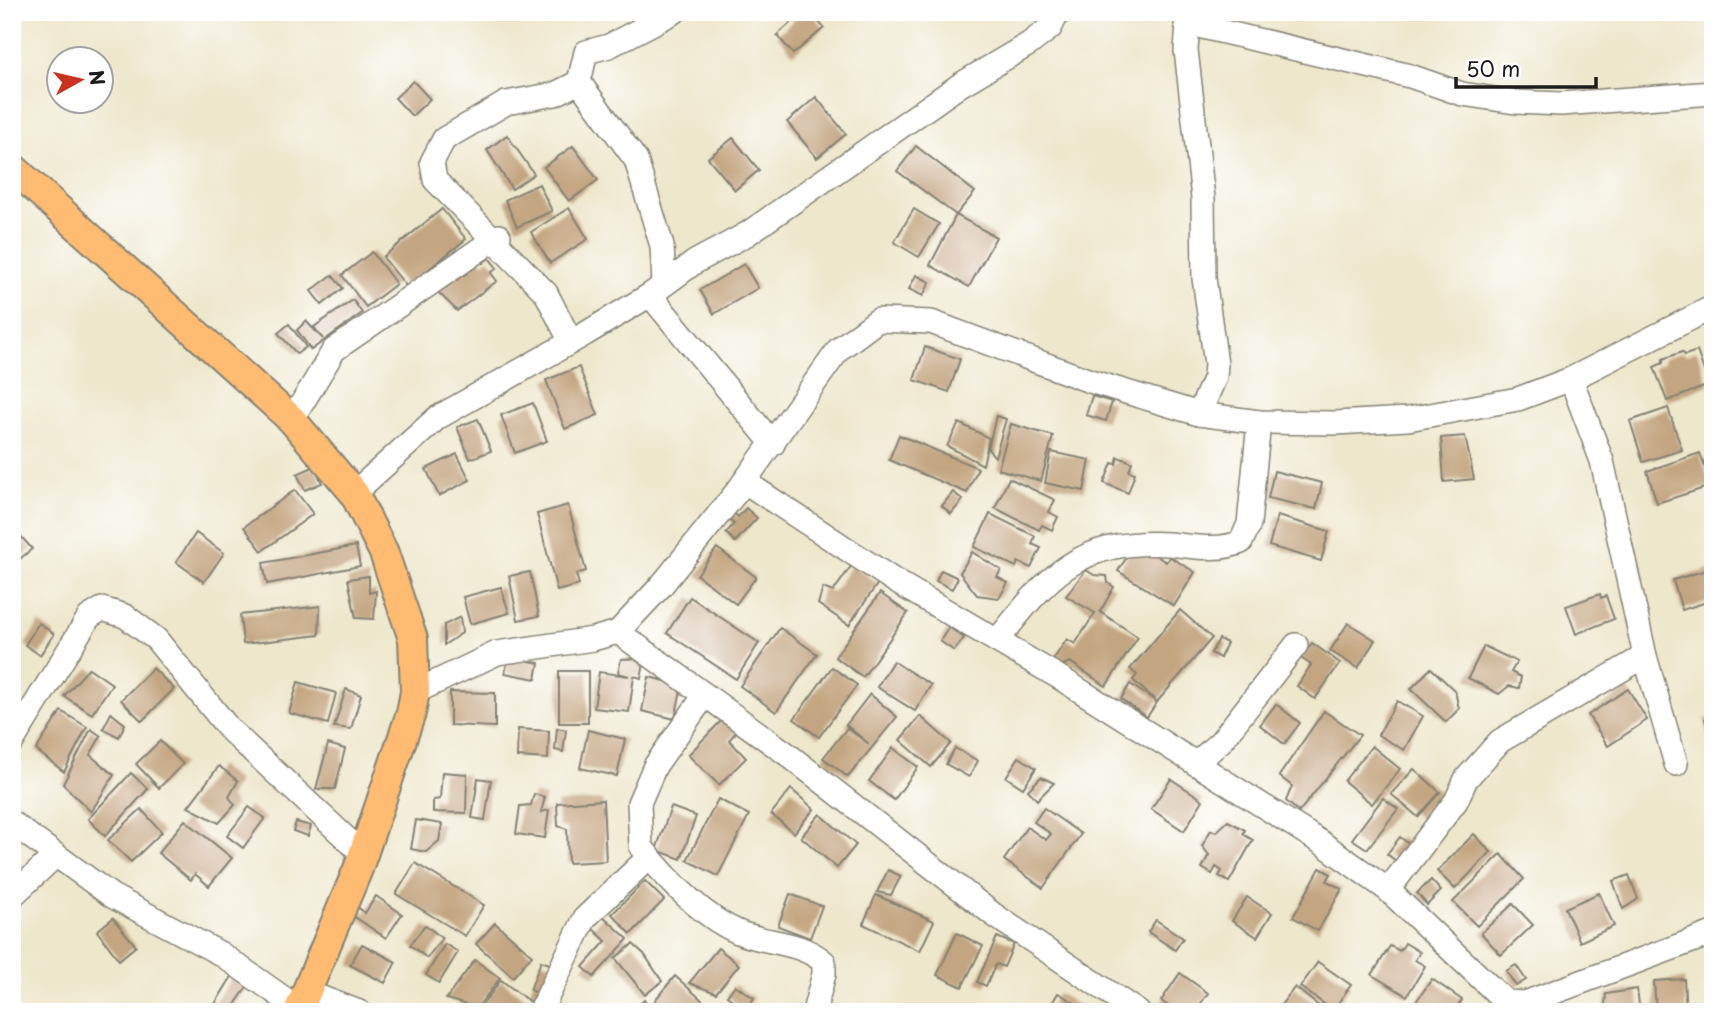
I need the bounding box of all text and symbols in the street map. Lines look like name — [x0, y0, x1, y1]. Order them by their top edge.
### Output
north arrow — [46, 46, 116, 116]
scale bar — [1456, 46, 1596, 90]
text: 50 m — [1466, 52, 1520, 84]
text: N — [83, 68, 113, 87]

